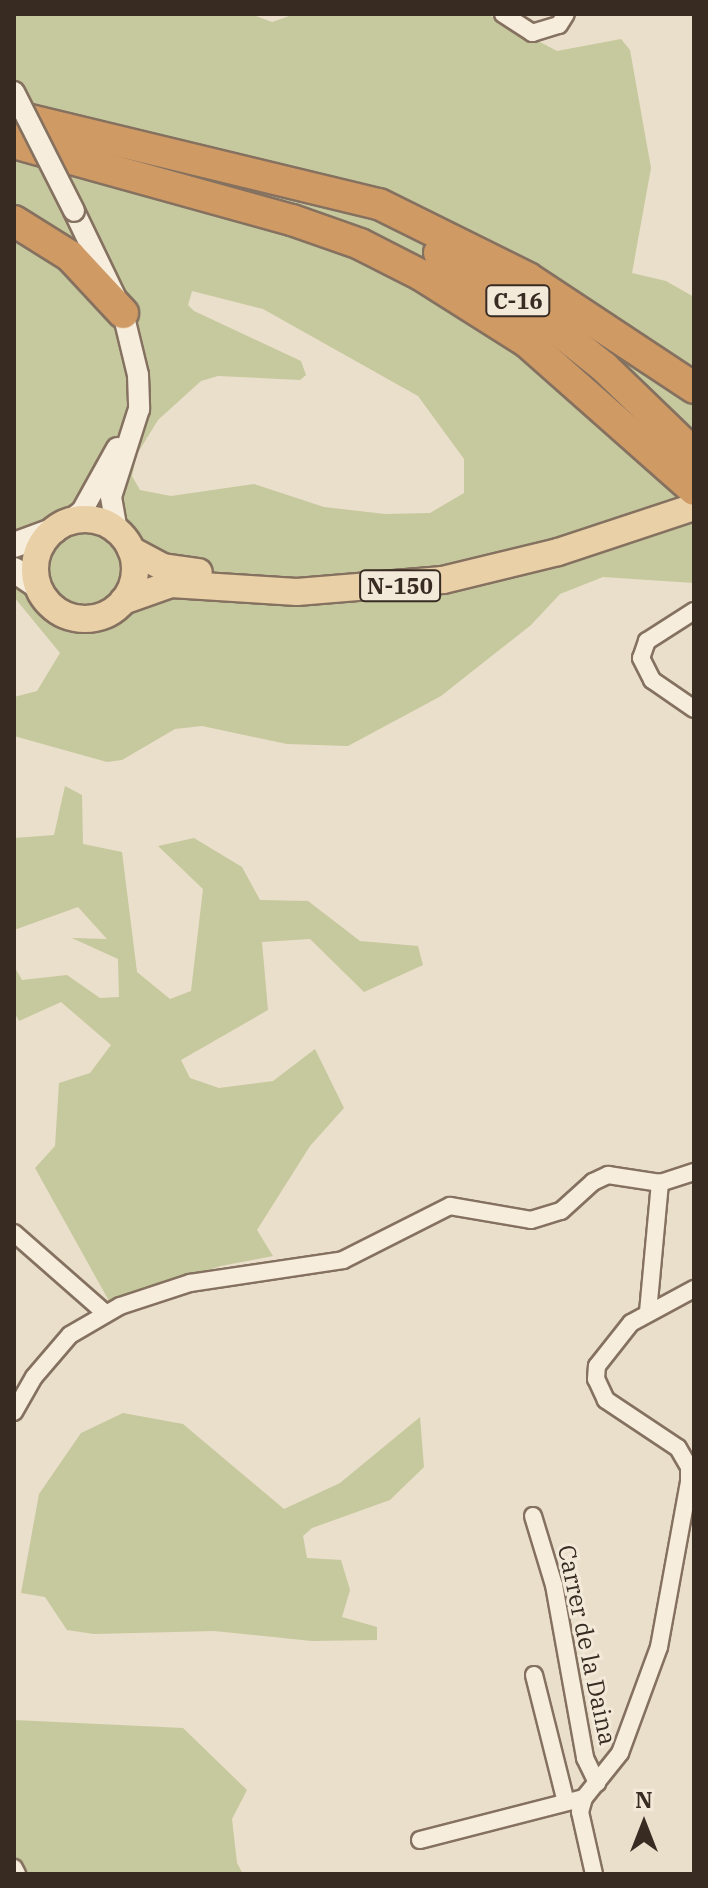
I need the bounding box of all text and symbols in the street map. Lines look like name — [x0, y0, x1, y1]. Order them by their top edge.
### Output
road number: C-16 — [484, 283, 552, 319]
road number: N-150 — [358, 568, 442, 604]
street label: Carrer de la Daina — [552, 1542, 622, 1748]
north arrow — [604, 1784, 684, 1864]
text: N — [635, 1785, 653, 1814]

